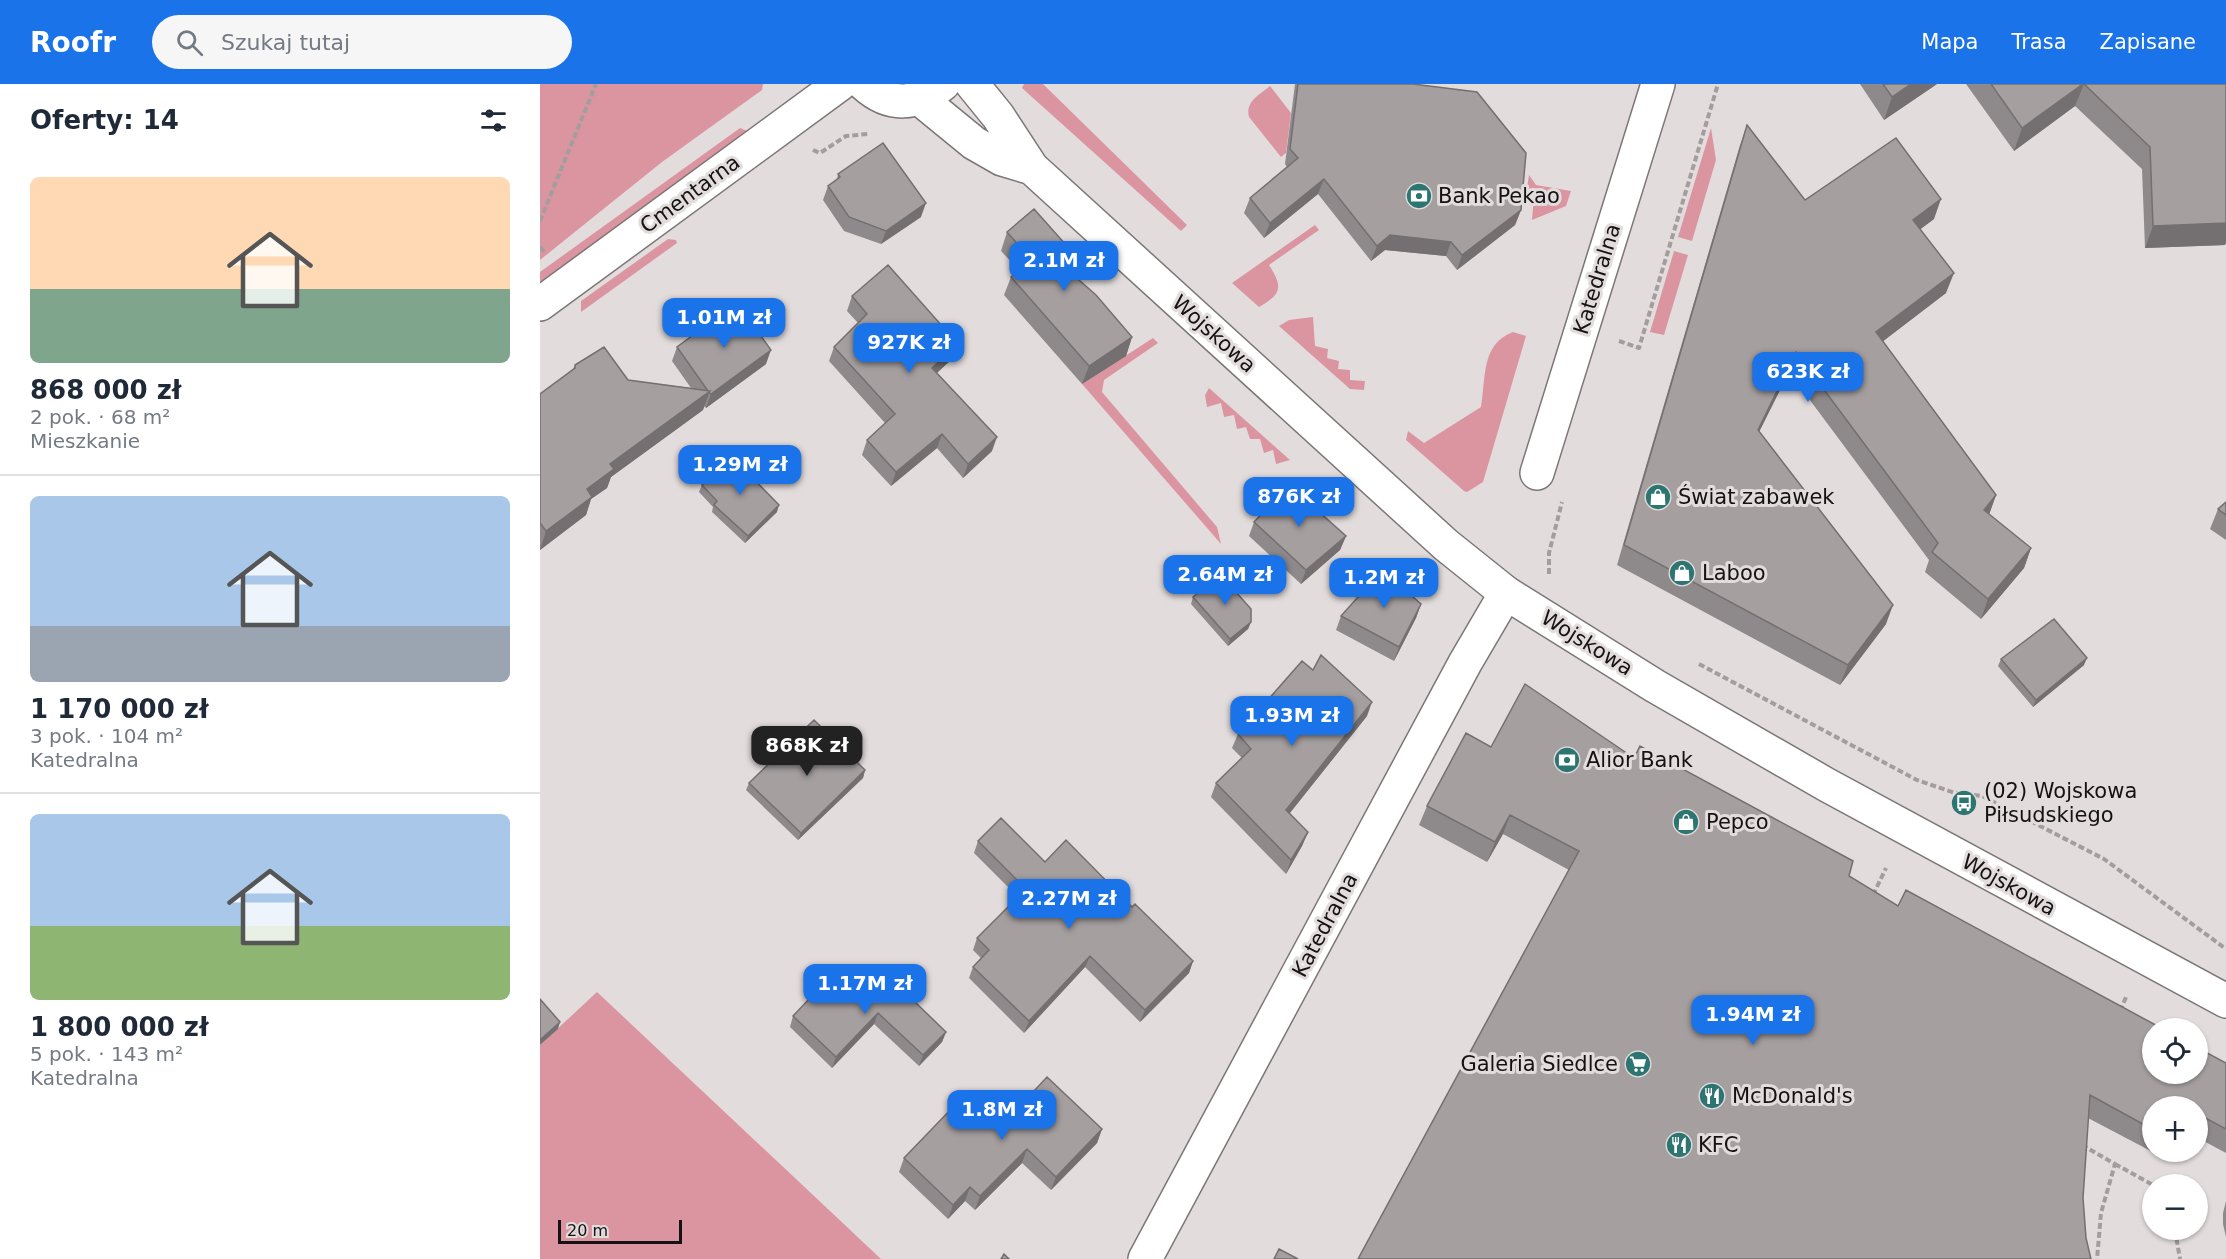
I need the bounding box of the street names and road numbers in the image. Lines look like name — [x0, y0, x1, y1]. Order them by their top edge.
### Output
street label: Cmentarna — [636, 150, 744, 238]
street label: Katedralna — [1569, 221, 1625, 337]
street label: Wojskowa — [1168, 290, 1260, 378]
street label: Wojskowa — [1537, 605, 1637, 681]
street label: Wojskowa — [1958, 849, 2060, 921]
street label: Katedralna — [1288, 869, 1362, 981]

